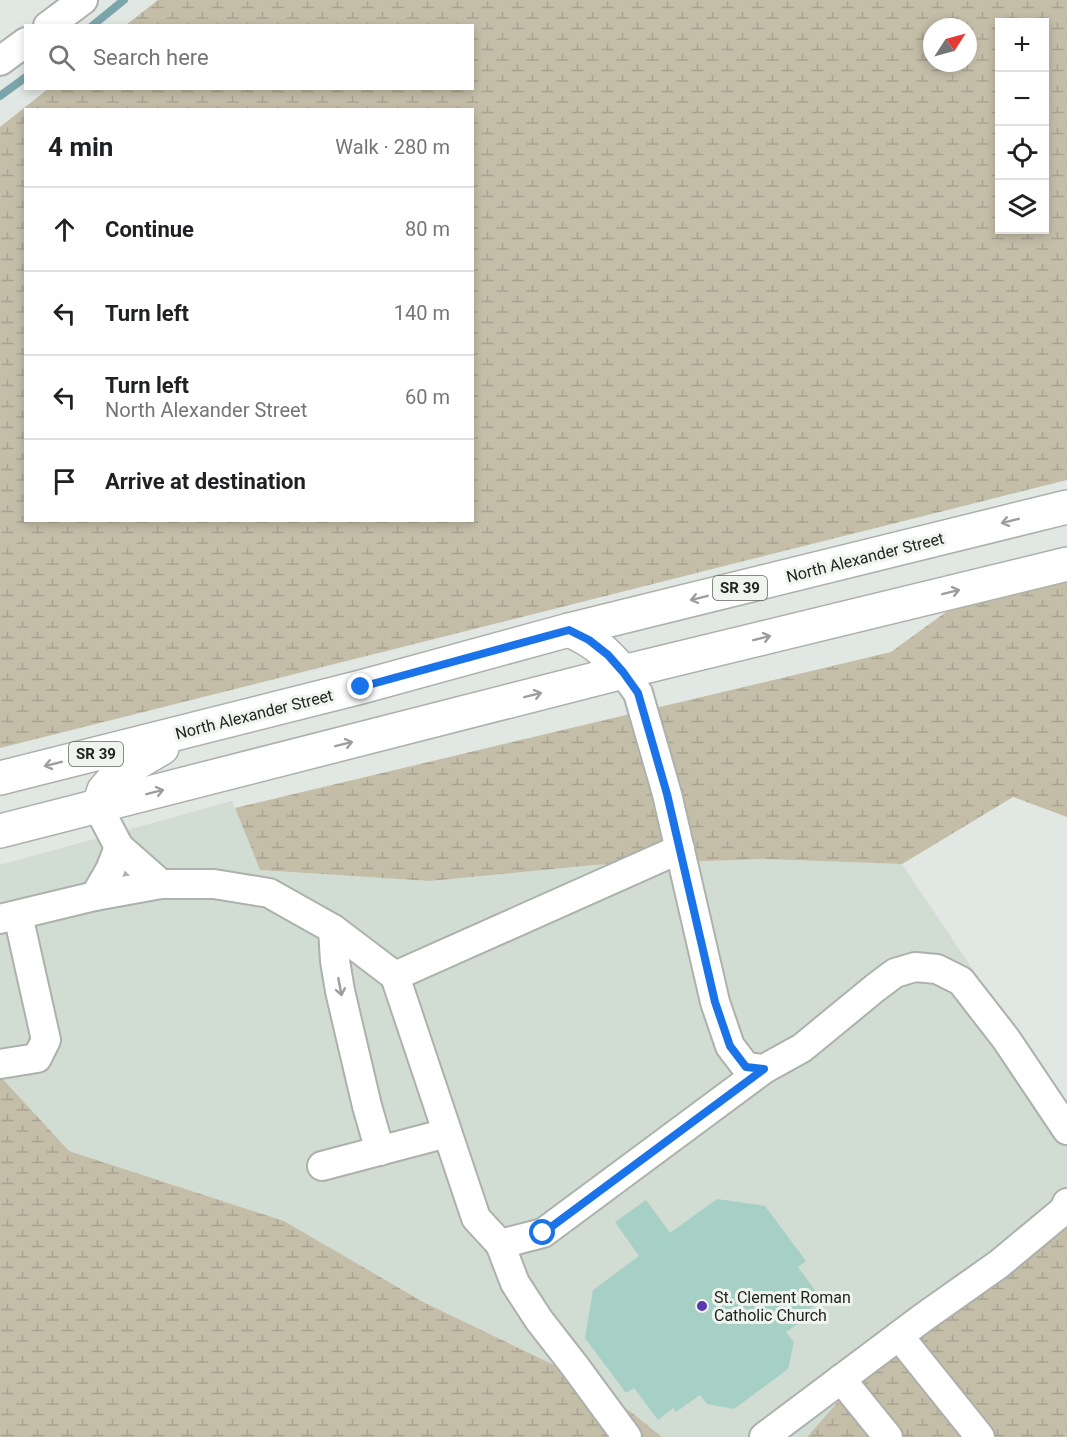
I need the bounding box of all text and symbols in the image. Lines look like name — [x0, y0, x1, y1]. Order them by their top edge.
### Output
north arrow — [923, 18, 977, 72]
map controls — [995, 18, 1049, 234]
button: + — [995, 18, 1049, 72]
search box — [24, 24, 474, 90]
icon: search — [45, 41, 78, 74]
text: Search here — [93, 45, 209, 70]
button: − — [995, 72, 1049, 126]
button: locate — [995, 126, 1049, 180]
text: 4 min — [48, 132, 113, 162]
text: Walk · 280 m — [335, 135, 450, 159]
button: layers — [995, 180, 1049, 234]
icon: ahead — [48, 213, 81, 246]
text: Continue — [105, 217, 194, 242]
text: 80 m — [405, 217, 450, 241]
icon: left — [48, 297, 81, 330]
text: Turn left — [105, 301, 189, 326]
text: 140 m — [394, 301, 450, 325]
text: Turn left — [105, 373, 189, 398]
icon: left — [48, 381, 81, 414]
text: 60 m — [405, 385, 450, 409]
text: North Alexander Street — [105, 398, 307, 422]
icon: arrive — [48, 465, 81, 498]
text: Arrive at destination — [105, 469, 306, 494]
one-way arrow — [1001, 516, 1020, 528]
street label: North Alexander Street — [784, 529, 946, 586]
road number: SR 39 — [713, 576, 767, 600]
one-way arrow — [941, 585, 960, 597]
one-way arrow — [689, 593, 708, 605]
one-way arrow — [752, 632, 771, 644]
route end — [347, 673, 373, 699]
street label: North Alexander Street — [173, 686, 335, 743]
one-way arrow — [523, 689, 542, 701]
one-way arrow — [334, 737, 353, 749]
road number: SR 39 — [69, 742, 123, 766]
one-way arrow — [44, 759, 63, 771]
one-way arrow — [145, 786, 164, 797]
one-way arrow — [335, 977, 346, 996]
route start — [529, 1219, 555, 1245]
place label: St. Clement Roman Catholic Church — [714, 1288, 851, 1325]
marker: St. Clement Roman Catholic Church — [695, 1299, 709, 1313]

